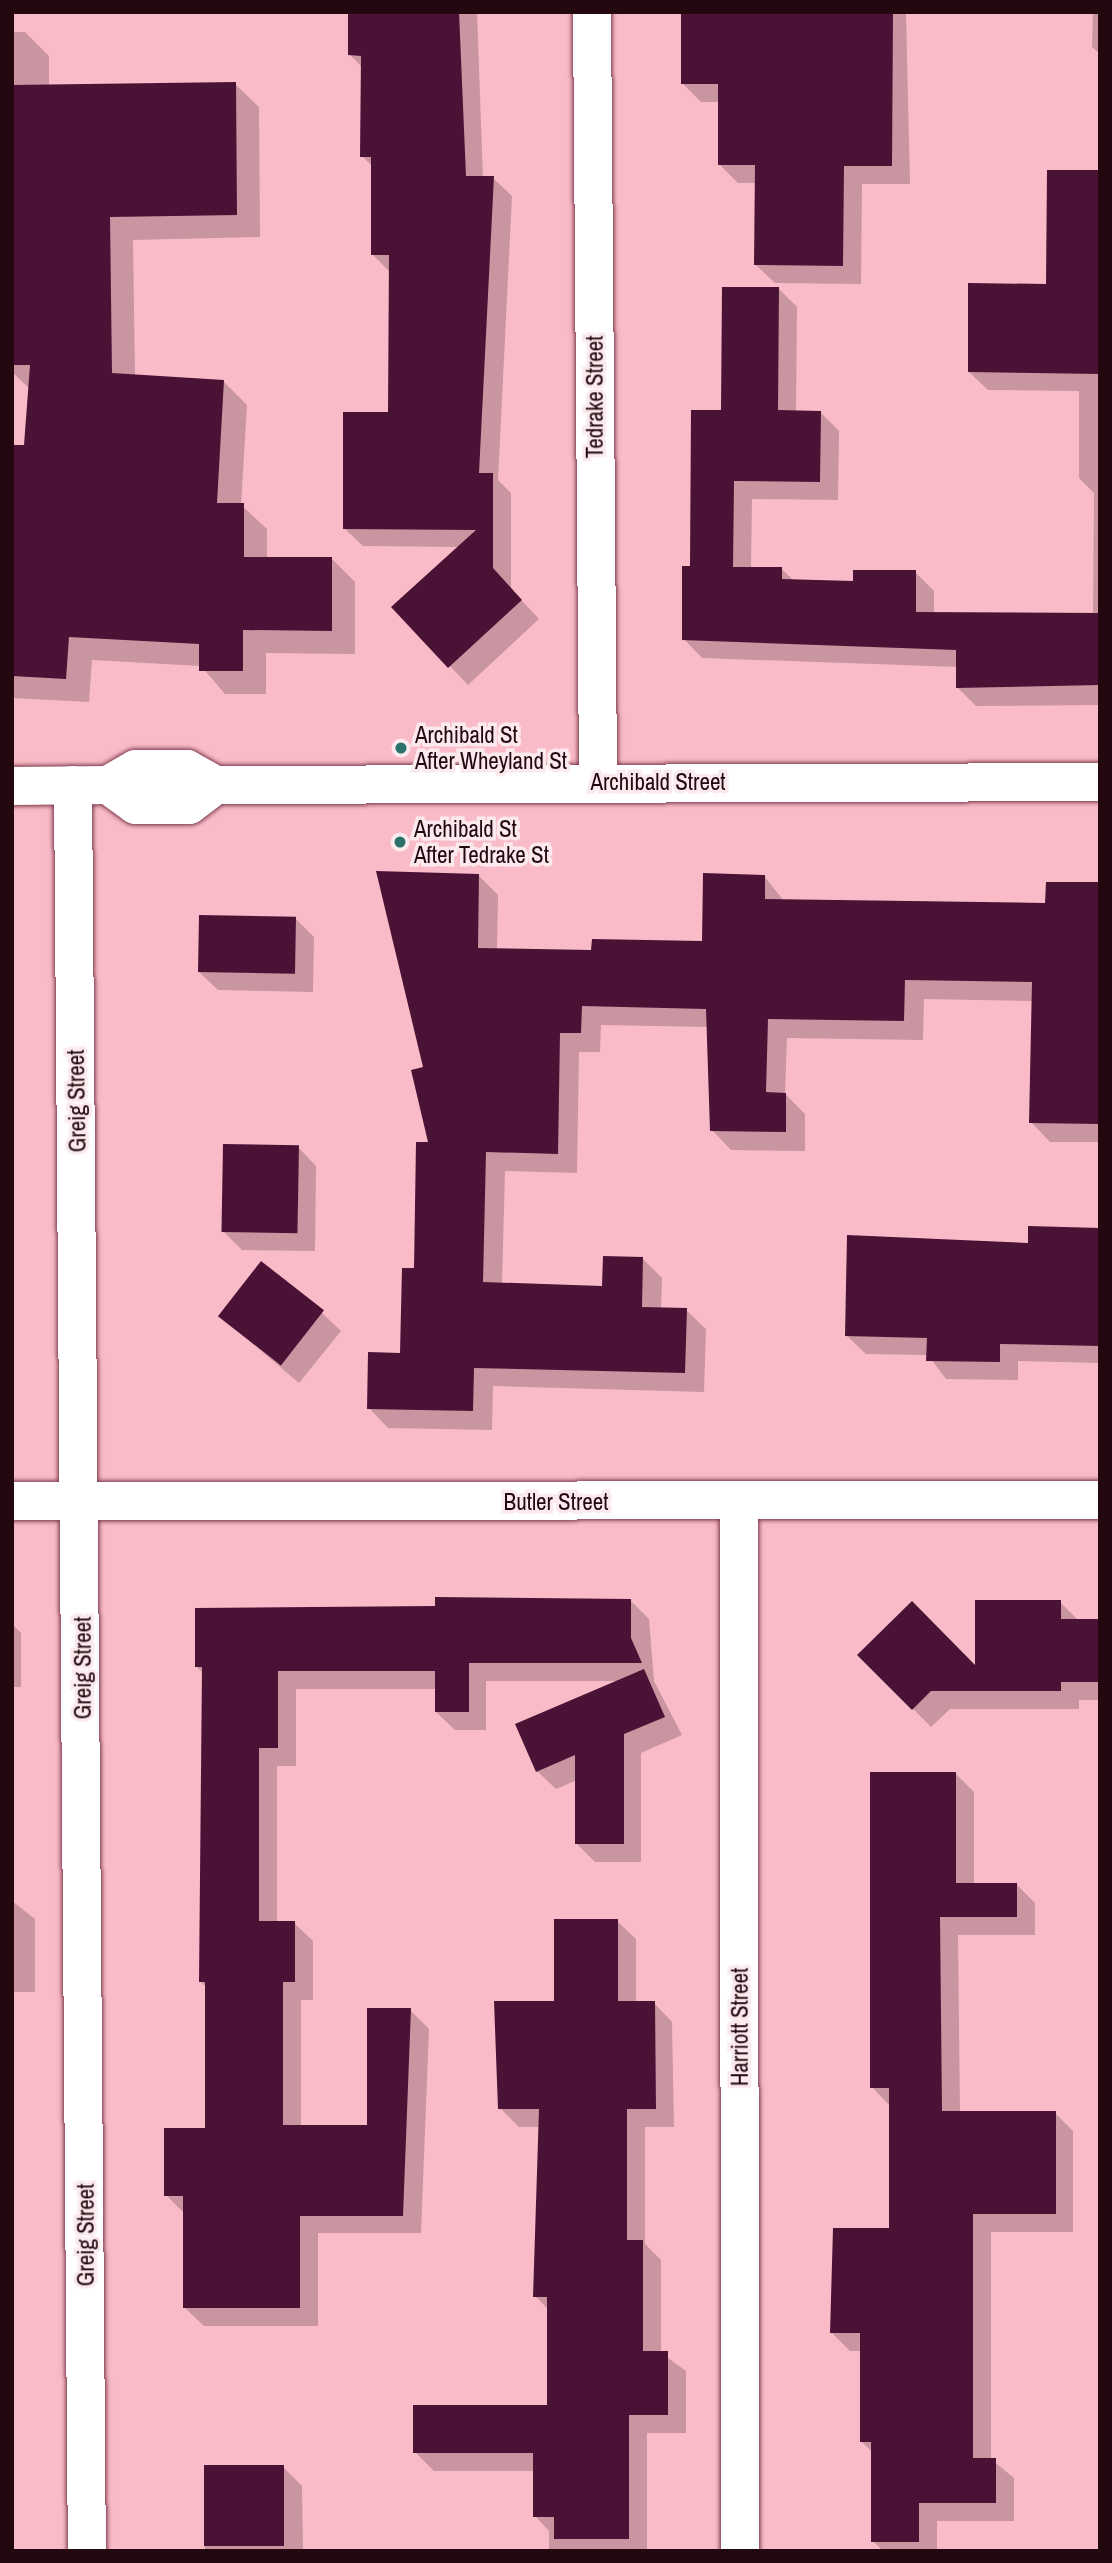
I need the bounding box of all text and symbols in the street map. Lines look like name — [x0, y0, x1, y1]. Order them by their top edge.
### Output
street label: Tedrake Street — [581, 336, 609, 458]
place label: Archibald St After Wheyland St — [415, 721, 567, 775]
marker: Archibald St After Wheyland St — [393, 740, 409, 756]
street label: Archibald Street — [590, 768, 726, 796]
place label: Archibald St After Tedrake St — [414, 815, 549, 869]
marker: Archibald St After Tedrake St — [392, 834, 408, 850]
street label: Greig Street — [62, 1049, 92, 1153]
street label: Butler Street — [504, 1488, 608, 1516]
street label: Greig Street — [69, 1617, 97, 1719]
street label: Harriott Street — [726, 1968, 754, 2086]
street label: Greig Street — [72, 2184, 100, 2286]

